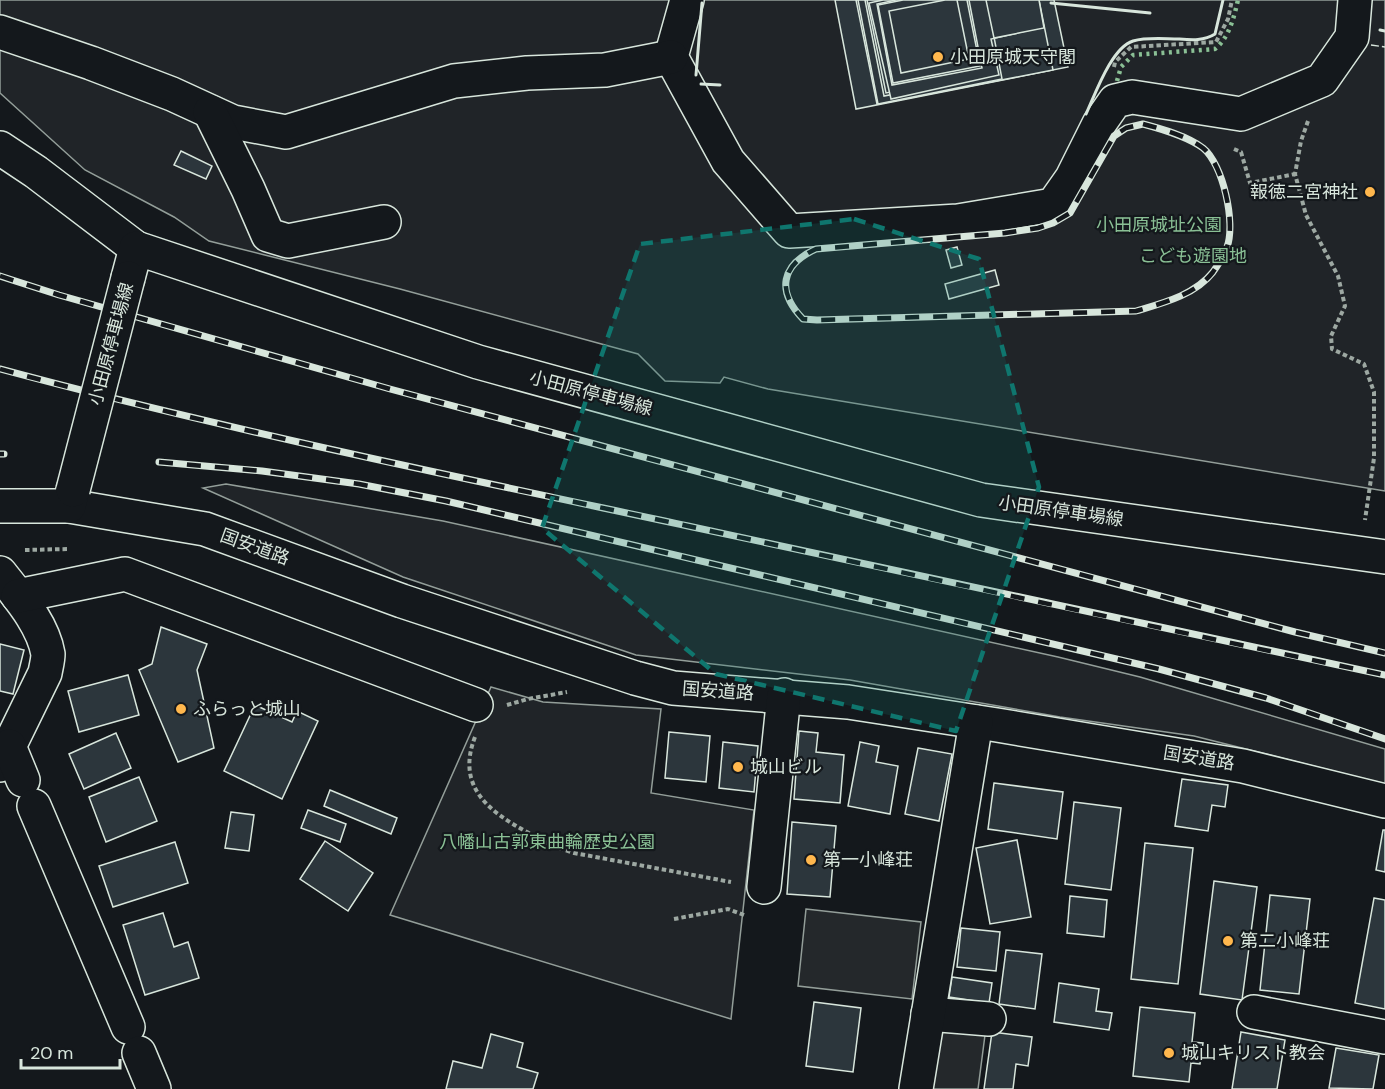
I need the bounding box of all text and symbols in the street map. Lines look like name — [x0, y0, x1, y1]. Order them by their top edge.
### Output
place label: 小田原城天守閣 — [950, 45, 1076, 69]
marker: 小田原城天守閣 — [931, 50, 945, 64]
place label: 報徳二宮神社 — [1250, 180, 1358, 204]
marker: 報徳二宮神社 — [1363, 185, 1377, 199]
park label: 小田原城址公園 — [1096, 213, 1222, 237]
park label: こども遊園地 — [1139, 244, 1247, 268]
street label: 小田原停車場線 — [83, 280, 139, 408]
street label: 小田原停車場線 — [527, 365, 655, 421]
street label: 小田原停車場線 — [997, 490, 1125, 532]
street label: 国安道路 — [217, 523, 293, 571]
street label: 国安道路 — [681, 677, 755, 705]
place label: ふらっと城山 — [193, 697, 301, 721]
marker: ふらっと城山 — [174, 702, 188, 716]
street label: 国安道路 — [1162, 741, 1236, 775]
place label: 城山ビル — [750, 755, 822, 779]
marker: 城山ビル — [731, 760, 745, 774]
park label: 八幡山古郭東曲輪歴史公園 — [439, 830, 655, 854]
place label: 第一小峰荘 — [823, 848, 913, 872]
marker: 第一小峰荘 — [804, 853, 818, 867]
place label: 第二小峰荘 — [1240, 929, 1330, 953]
marker: 第二小峰荘 — [1221, 934, 1235, 948]
scale bar — [21, 1032, 120, 1070]
text: 20 m — [30, 1041, 73, 1065]
place label: 城山キリスト教会 — [1181, 1041, 1325, 1065]
marker: 城山キリスト教会 — [1162, 1046, 1176, 1060]

